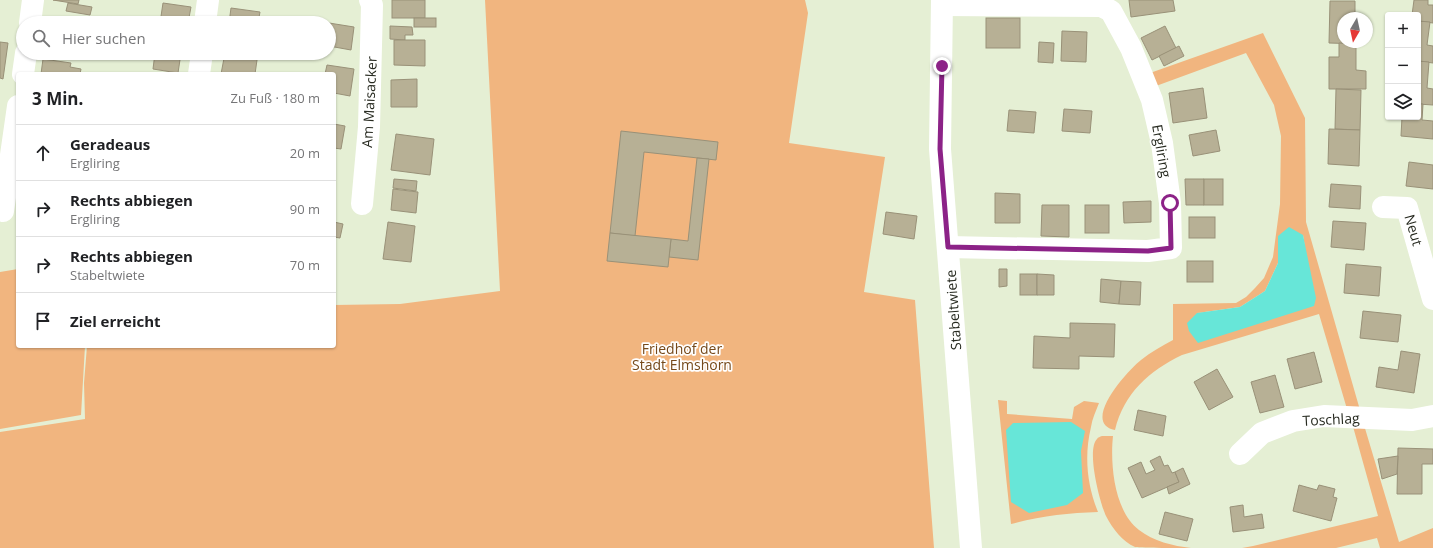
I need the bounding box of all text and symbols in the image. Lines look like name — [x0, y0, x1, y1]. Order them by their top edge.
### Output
north arrow — [1337, 12, 1373, 48]
map controls — [1385, 12, 1421, 120]
button: + — [1385, 12, 1421, 48]
search box — [16, 16, 336, 60]
icon: search — [30, 27, 52, 49]
text: Hier suchen — [62, 28, 146, 48]
button: − — [1385, 48, 1421, 84]
street label: Am Maisacker — [357, 56, 381, 148]
route end — [933, 57, 951, 75]
button: layers — [1385, 84, 1421, 120]
text: 3 Min. — [32, 87, 83, 110]
text: Zu Fuß · 180 m — [231, 89, 320, 107]
street label: Ergliring — [1148, 123, 1176, 179]
text: Geradeaus — [70, 134, 150, 154]
icon: ahead — [32, 142, 54, 164]
text: 20 m — [290, 144, 320, 162]
text: Ergliring — [70, 154, 120, 172]
text: Rechts abbiegen — [70, 190, 193, 210]
route start — [1161, 194, 1179, 212]
icon: right — [32, 198, 54, 220]
text: 90 m — [290, 200, 320, 218]
text: Ergliring — [70, 210, 120, 228]
street label: Neut — [1400, 212, 1428, 248]
text: Rechts abbiegen — [70, 246, 193, 266]
icon: right — [32, 254, 54, 276]
text: 70 m — [290, 256, 320, 274]
text: Stabeltwiete — [70, 266, 145, 284]
street label: Stabeltwiete — [941, 269, 965, 351]
icon: arrive — [32, 310, 54, 332]
text: Ziel erreicht — [70, 311, 161, 331]
park label: Friedhof der Stadt Elmshorn — [632, 339, 732, 374]
street label: Toschlag — [1302, 408, 1360, 430]

